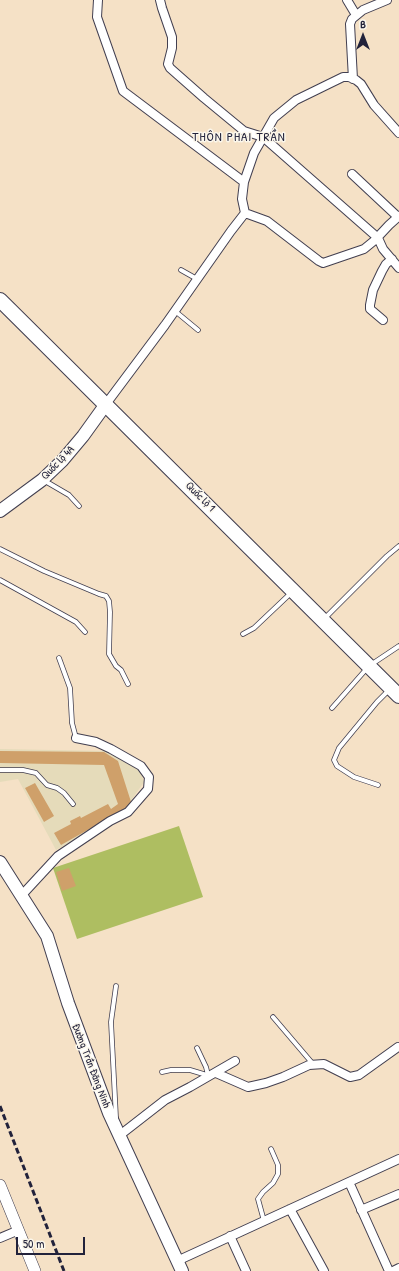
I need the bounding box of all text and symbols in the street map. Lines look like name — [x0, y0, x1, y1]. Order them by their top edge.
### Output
north arrow — [343, 16, 383, 56]
text: B — [360, 17, 366, 31]
district label: THÔN PHAI TRẦN — [192, 130, 286, 146]
street label: Quốc lộ 4A — [39, 443, 77, 483]
street label: Quốc lộ 1 — [182, 479, 218, 515]
street label: Đường Trần Đăng Ninh — [69, 1022, 113, 1110]
scale bar — [18, 1229, 87, 1255]
text: 50 m — [23, 1235, 44, 1252]

